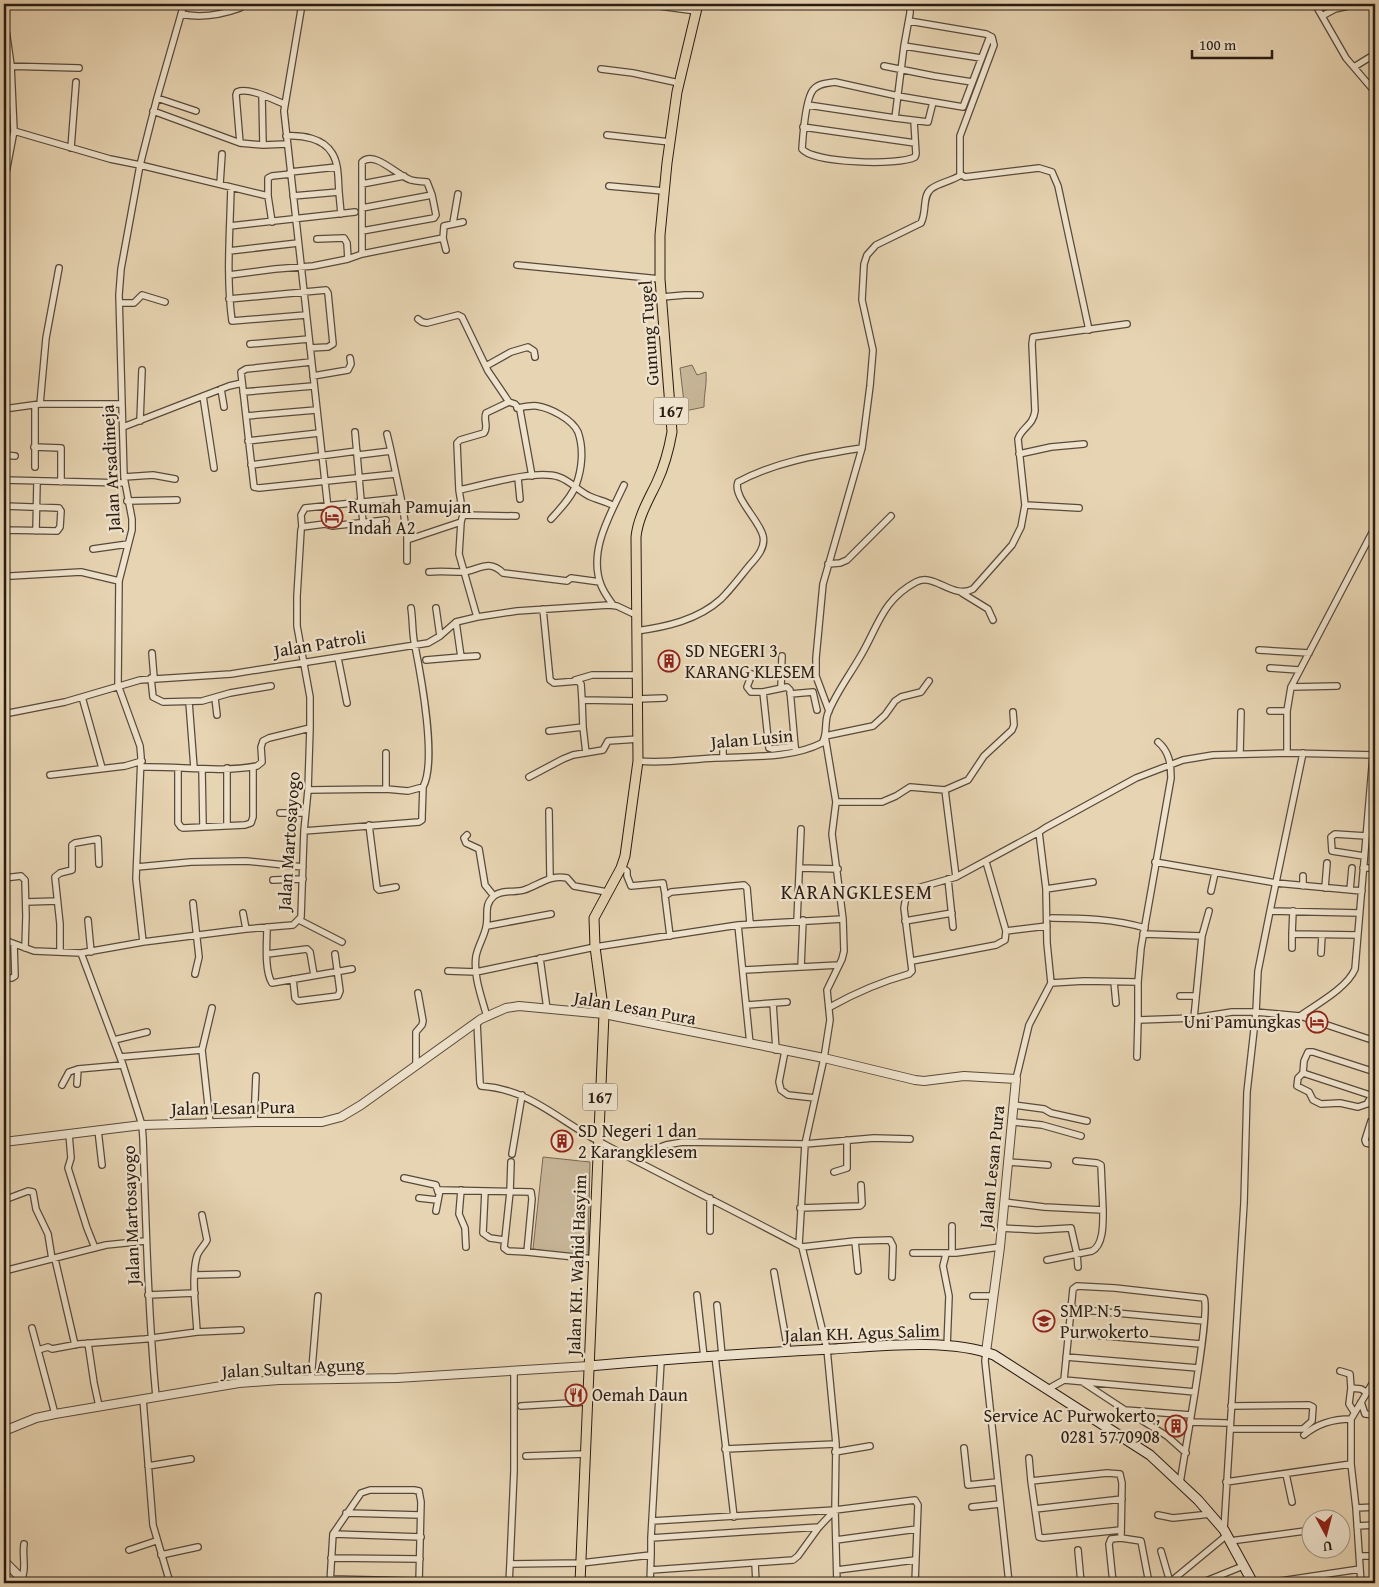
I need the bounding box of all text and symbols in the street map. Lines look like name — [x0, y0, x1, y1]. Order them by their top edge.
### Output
scale bar — [1192, 28, 1272, 60]
text: 100 m — [1199, 34, 1237, 55]
street label: Gunung Tugel — [631, 279, 666, 387]
road number: 167 — [654, 398, 688, 424]
street label: Jalan Arsadimeja — [94, 403, 127, 534]
place label: Rumah Pamujan Indah A2 — [348, 493, 471, 541]
hotel icon: Rumah Pamujan Indah A2 — [320, 505, 344, 529]
street label: Jalan Patroli — [270, 623, 368, 664]
place label: SD NEGERI 3 KARANG KLESEM — [685, 637, 816, 685]
building icon: SD NEGERI 3 KARANG KLESEM — [657, 649, 681, 673]
street label: Jalan Lusin — [708, 721, 794, 756]
street label: Jalan Martosayogo — [270, 770, 307, 914]
district label: KARANGKLESEM — [781, 877, 933, 906]
street label: Jalan Lesan Pura — [570, 983, 699, 1032]
place label: Uni Pamungkas — [1184, 1008, 1301, 1035]
hotel icon: Uni Pamungkas — [1305, 1010, 1329, 1034]
road number: 167 — [582, 1084, 618, 1110]
street label: Jalan Lesan Pura — [169, 1093, 296, 1122]
street label: Jalan Lesan Pura — [971, 1103, 1011, 1232]
place label: SD Negeri 1 dan 2 Karangklesem — [578, 1117, 698, 1165]
building icon: SD Negeri 1 dan 2 Karangklesem — [550, 1129, 574, 1153]
street label: Jalan Martosayogo — [115, 1145, 146, 1287]
street label: Jalan KH. Wahid Hasyim — [560, 1174, 593, 1358]
place label: SMP N 5 Purwokerto — [1060, 1297, 1149, 1345]
school or university icon: SMP N 5 Purwokerto — [1032, 1309, 1056, 1333]
street label: Jalan KH. Agus Salim — [782, 1316, 940, 1349]
street label: Jalan Sultan Agung — [219, 1350, 365, 1385]
place label: Oemah Daun — [592, 1381, 688, 1408]
restaurant icon: Oemah Daun — [564, 1383, 588, 1407]
place label: Service AC Purwokerto, 0281 5770908 — [983, 1402, 1160, 1450]
building icon: Service AC Purwokerto, 0281 5770908 — [1164, 1414, 1188, 1438]
north arrow — [1302, 1510, 1352, 1560]
text: U — [1321, 1536, 1333, 1557]

